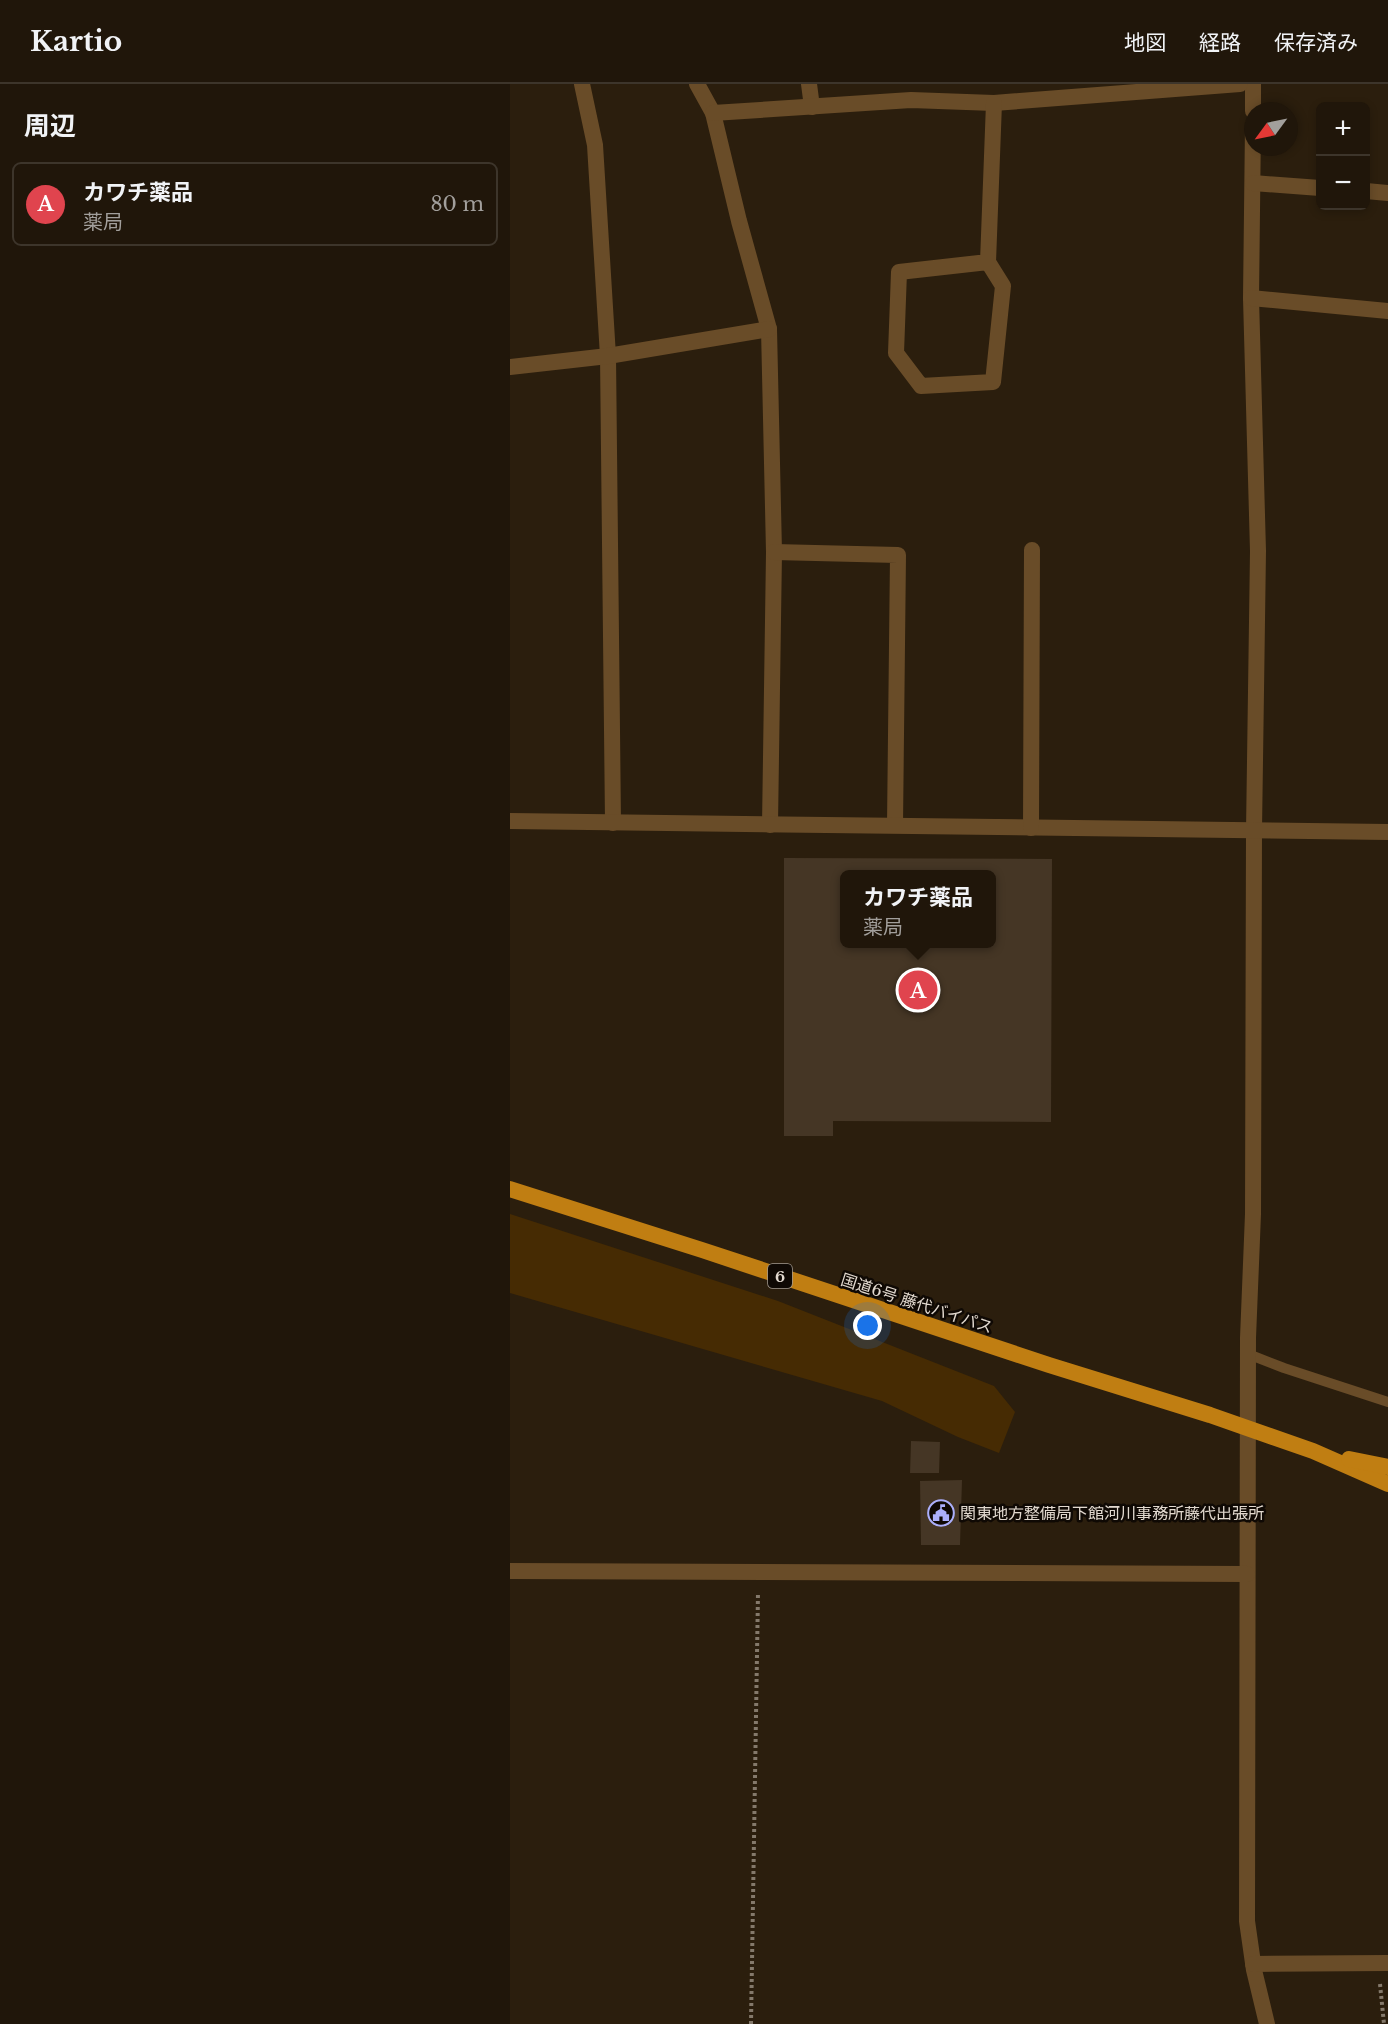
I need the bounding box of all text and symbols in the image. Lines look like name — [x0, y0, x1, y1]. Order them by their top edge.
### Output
text: Kartio — [30, 24, 122, 59]
text: 地図 — [1124, 30, 1166, 56]
text: 経路 — [1199, 30, 1241, 56]
text: 保存済み — [1274, 30, 1358, 56]
north arrow — [1244, 102, 1298, 156]
map controls — [1316, 102, 1370, 210]
button: + — [1316, 102, 1370, 156]
text: 周辺 — [24, 110, 76, 142]
button: − — [1316, 156, 1370, 210]
text: カワチ薬品 — [83, 179, 193, 206]
text: A — [37, 192, 54, 216]
text: 80 m — [430, 192, 484, 216]
text: 薬局 — [83, 210, 123, 234]
popup — [840, 870, 996, 948]
text: カワチ薬品 — [863, 884, 973, 911]
text: 薬局 — [863, 915, 903, 939]
pin: A — [898, 968, 938, 1012]
road number: 6 — [768, 1264, 792, 1288]
street label: 国道6号 藤代バイパス — [839, 1269, 995, 1337]
your location — [853, 1311, 882, 1340]
public building icon: 関東地方整備局下館河川事務所藤代出張所 — [926, 1498, 956, 1528]
place label: 関東地方整備局下館河川事務所藤代出張所 — [960, 1503, 1264, 1523]

